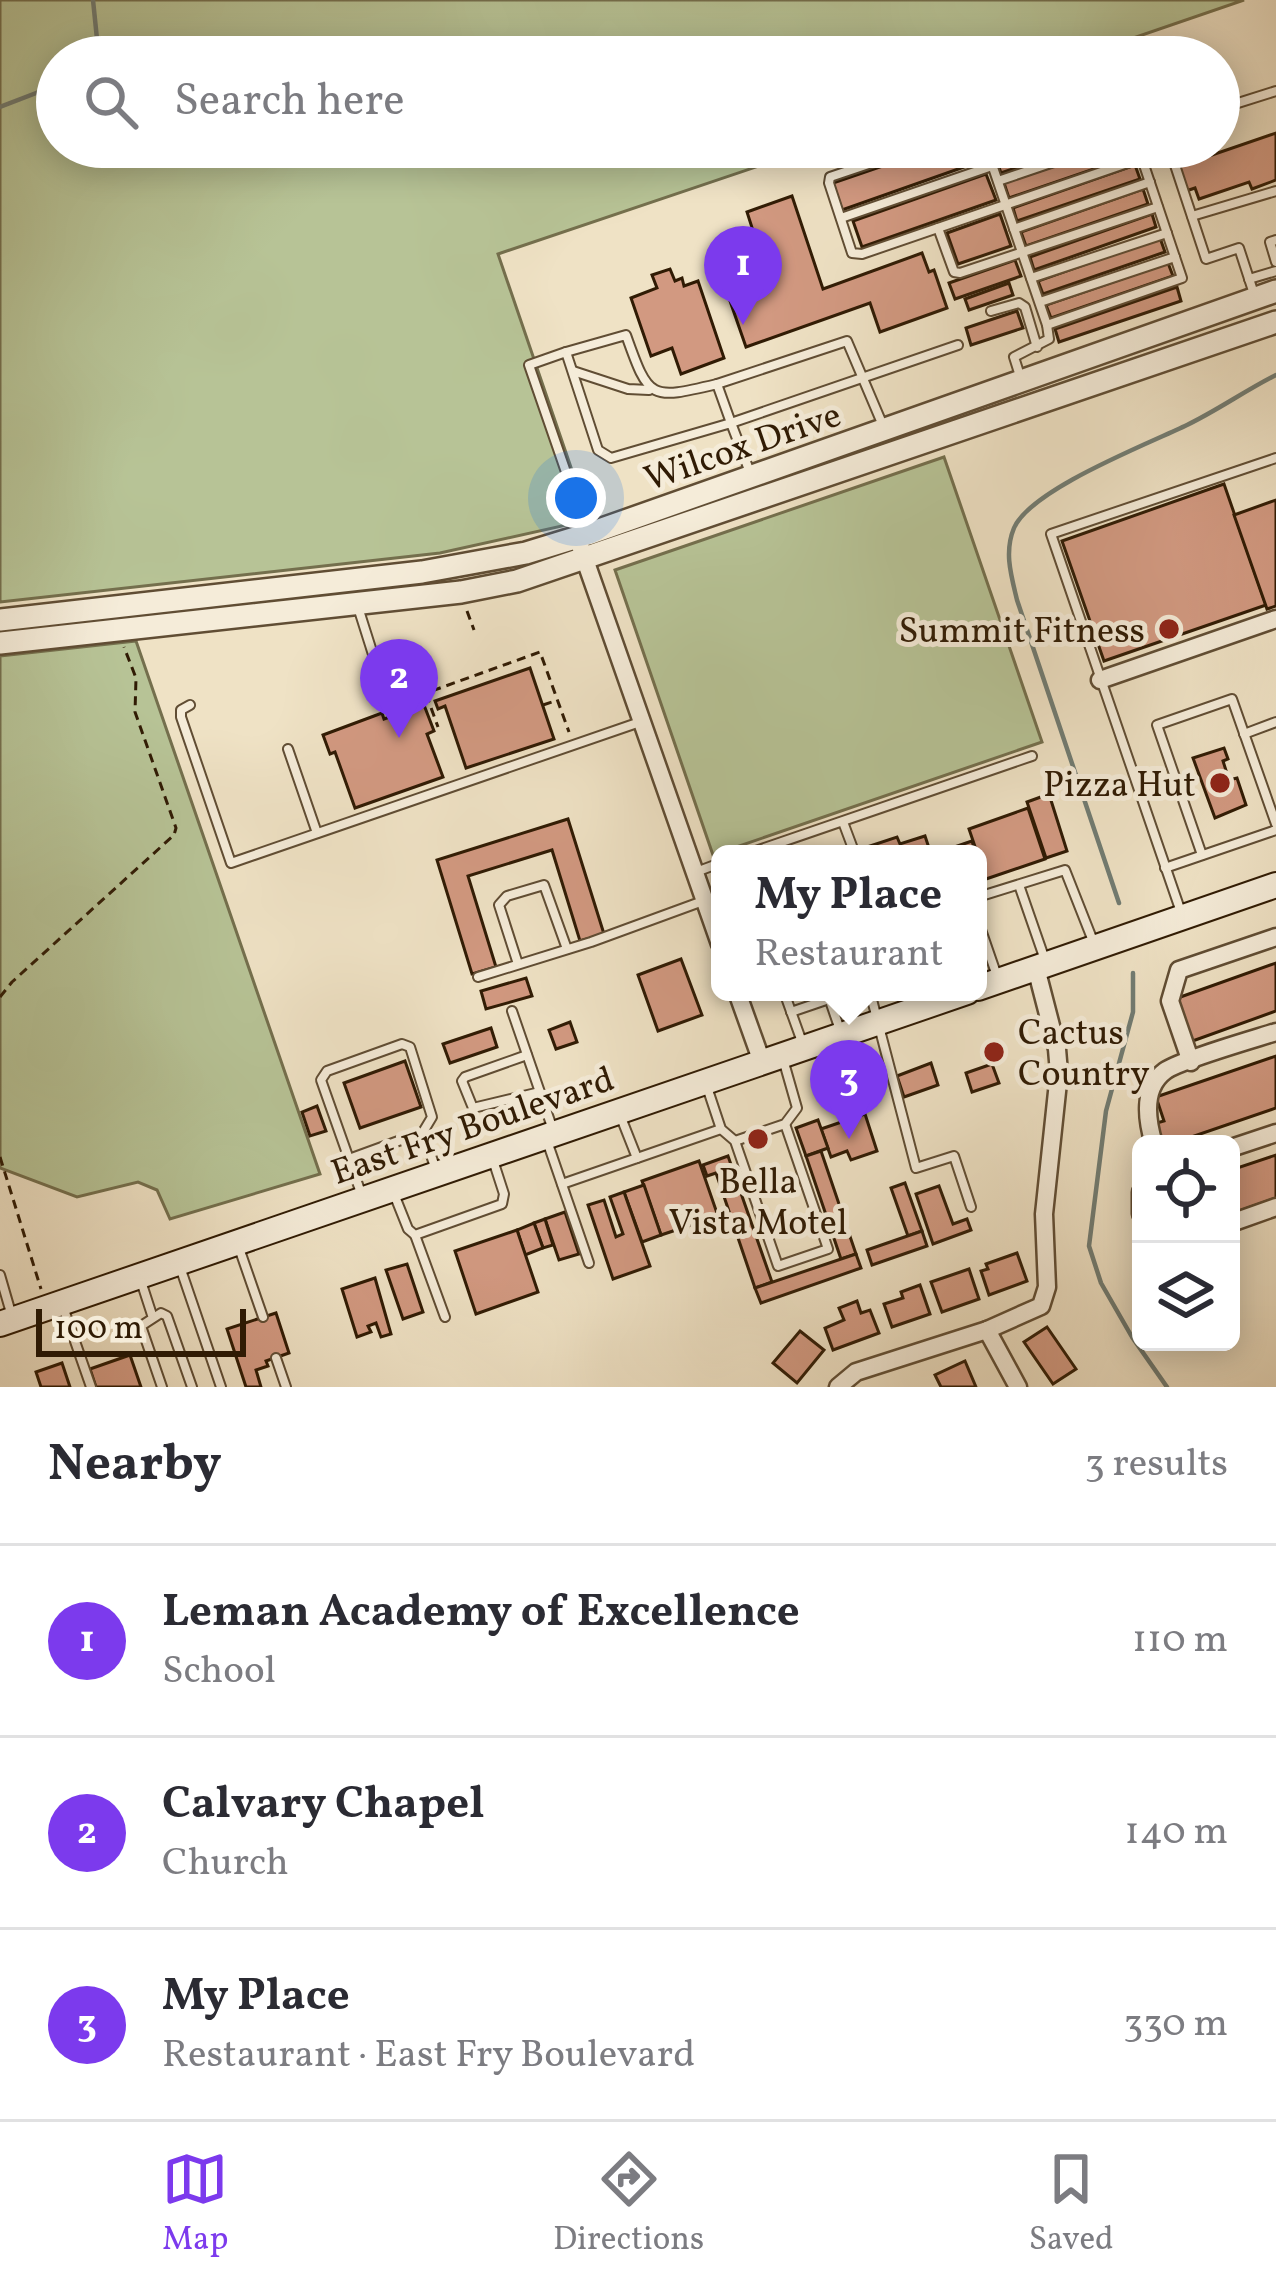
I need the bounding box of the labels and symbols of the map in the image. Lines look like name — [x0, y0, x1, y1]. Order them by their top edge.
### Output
pin: 1 — [704, 226, 782, 325]
street label: Wilcox Drive — [638, 392, 848, 506]
your location — [546, 468, 606, 528]
place label: Summit Fitness — [898, 608, 1145, 658]
marker: Summit Fitness — [1156, 616, 1182, 642]
pin: 2 — [360, 639, 438, 738]
place label: Pizza Hut — [1043, 762, 1196, 812]
marker: Pizza Hut — [1207, 770, 1233, 796]
place label: Cactus Country — [1018, 1010, 1150, 1101]
marker: Cactus Country — [981, 1039, 1007, 1065]
pin: 3 — [810, 1040, 888, 1139]
street label: East Fry Boulevard — [325, 1056, 622, 1200]
marker: Bella Vista Motel — [745, 1126, 771, 1152]
place label: Bella Vista Motel — [669, 1159, 847, 1250]
scale bar — [36, 1303, 246, 1356]

